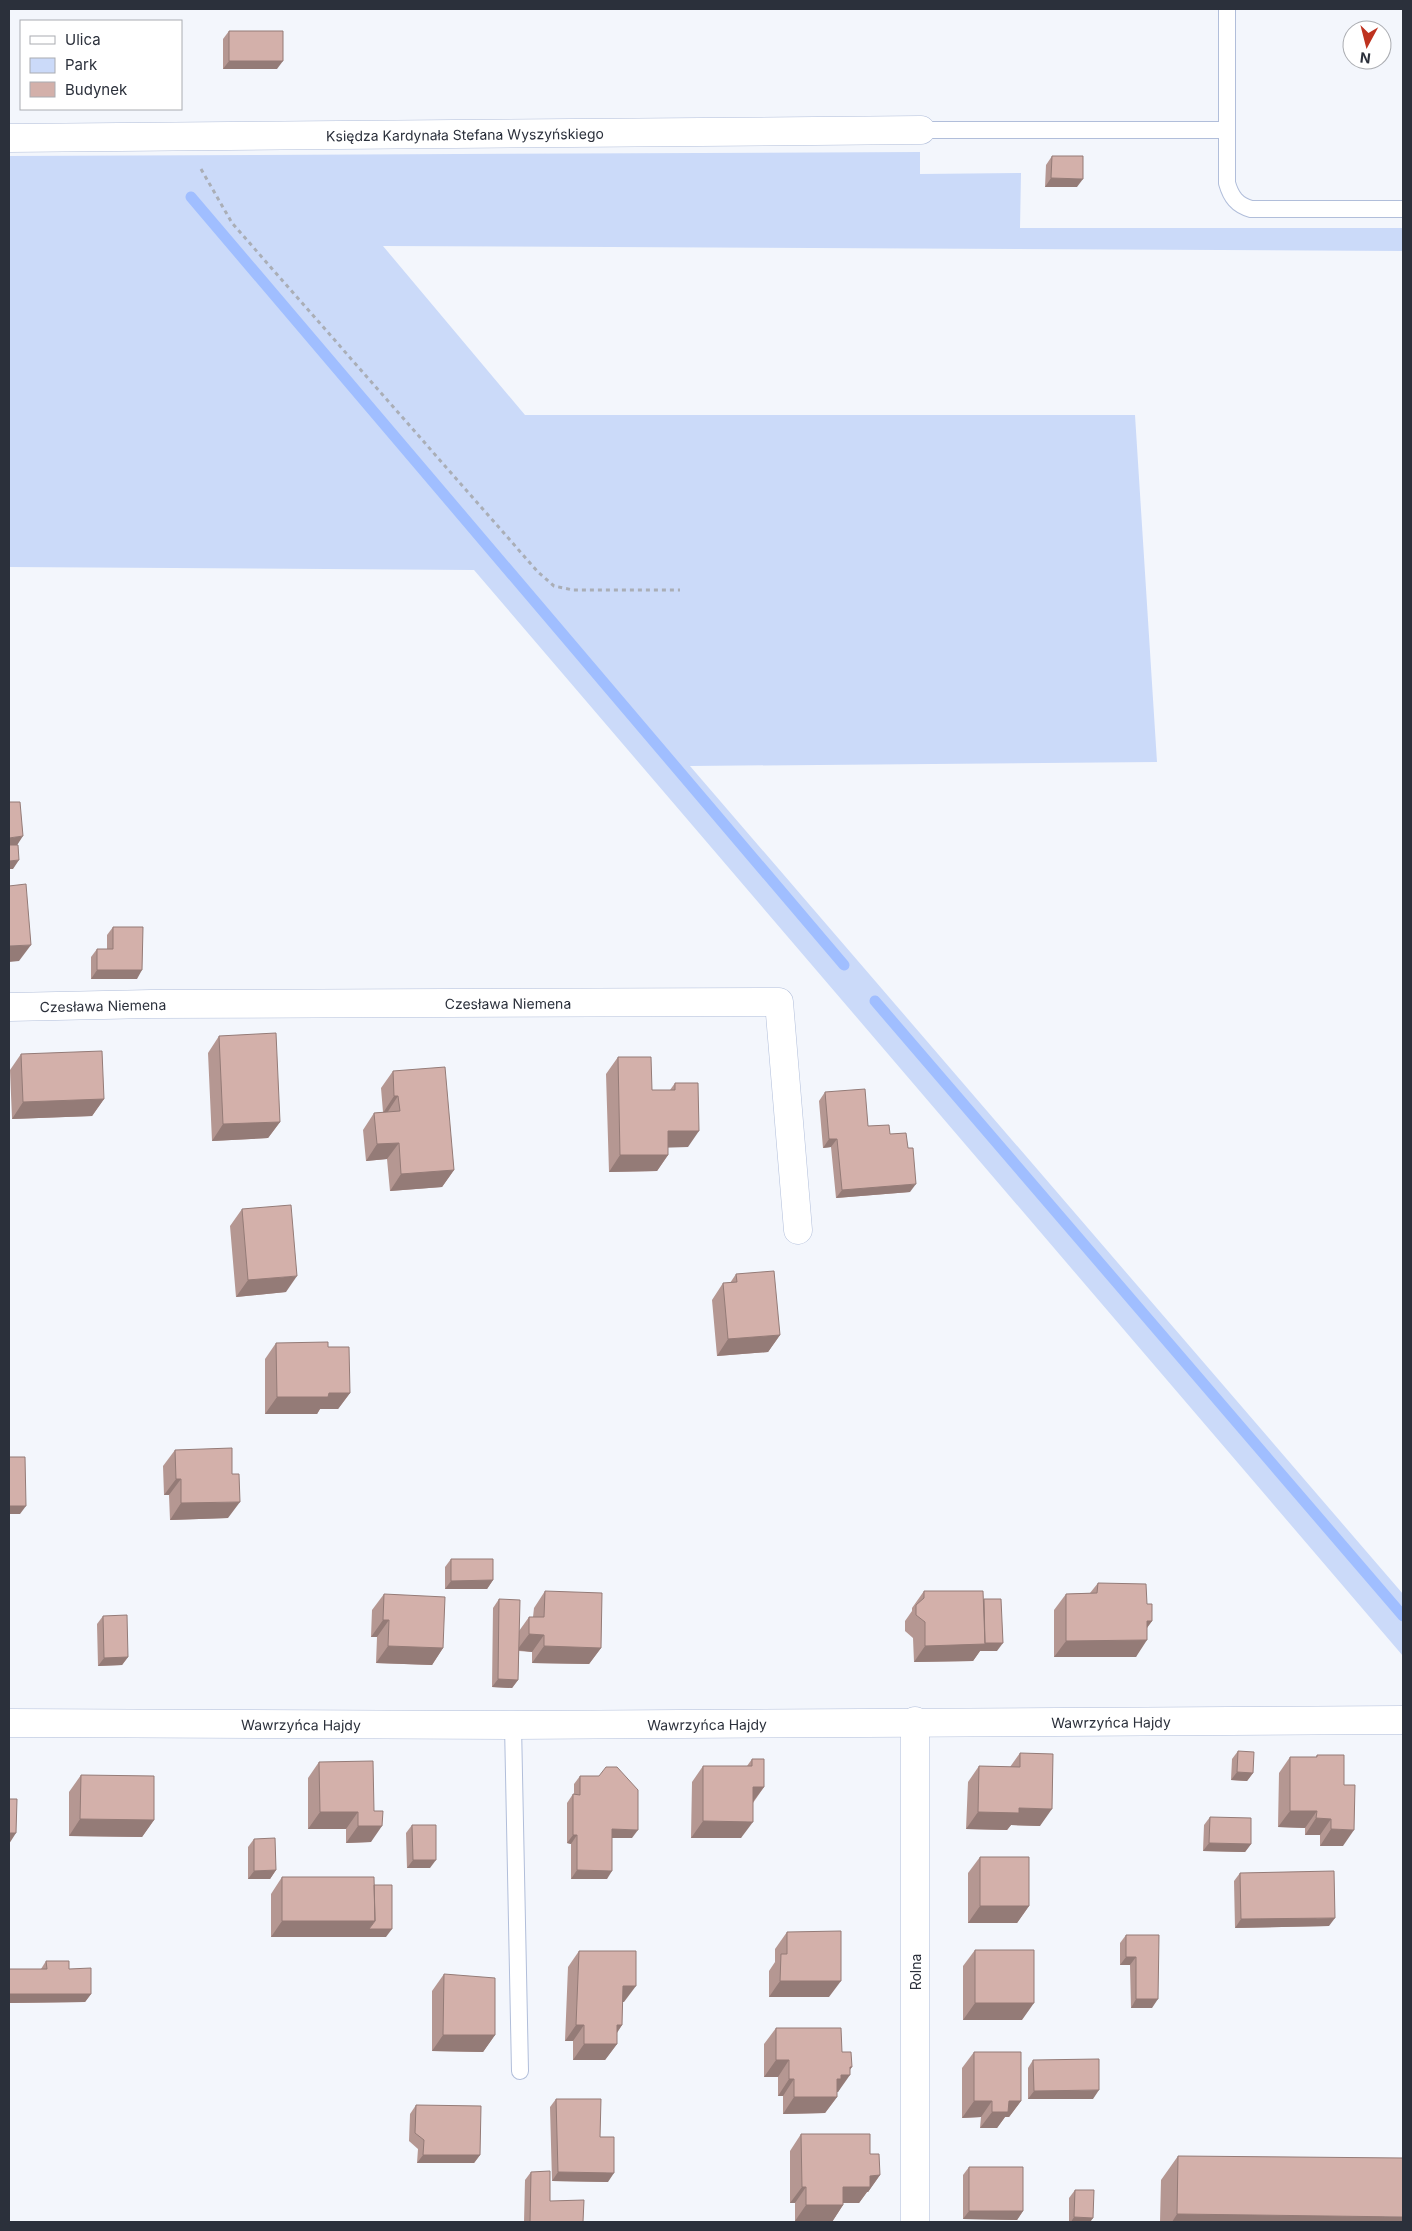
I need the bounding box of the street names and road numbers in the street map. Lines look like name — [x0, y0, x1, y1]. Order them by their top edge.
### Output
street label: Księdza Kardynała Stefana Wyszyńskiego — [326, 124, 604, 144]
street label: Czesława Niemena — [445, 994, 571, 1012]
street label: Czesława Niemena — [40, 995, 166, 1015]
street label: Wawrzyńca Hajdy — [1051, 1713, 1171, 1730]
street label: Wawrzyńca Hajdy — [241, 1715, 361, 1733]
street label: Wawrzyńca Hajdy — [647, 1715, 767, 1733]
street label: Rolna — [907, 1954, 924, 1990]

